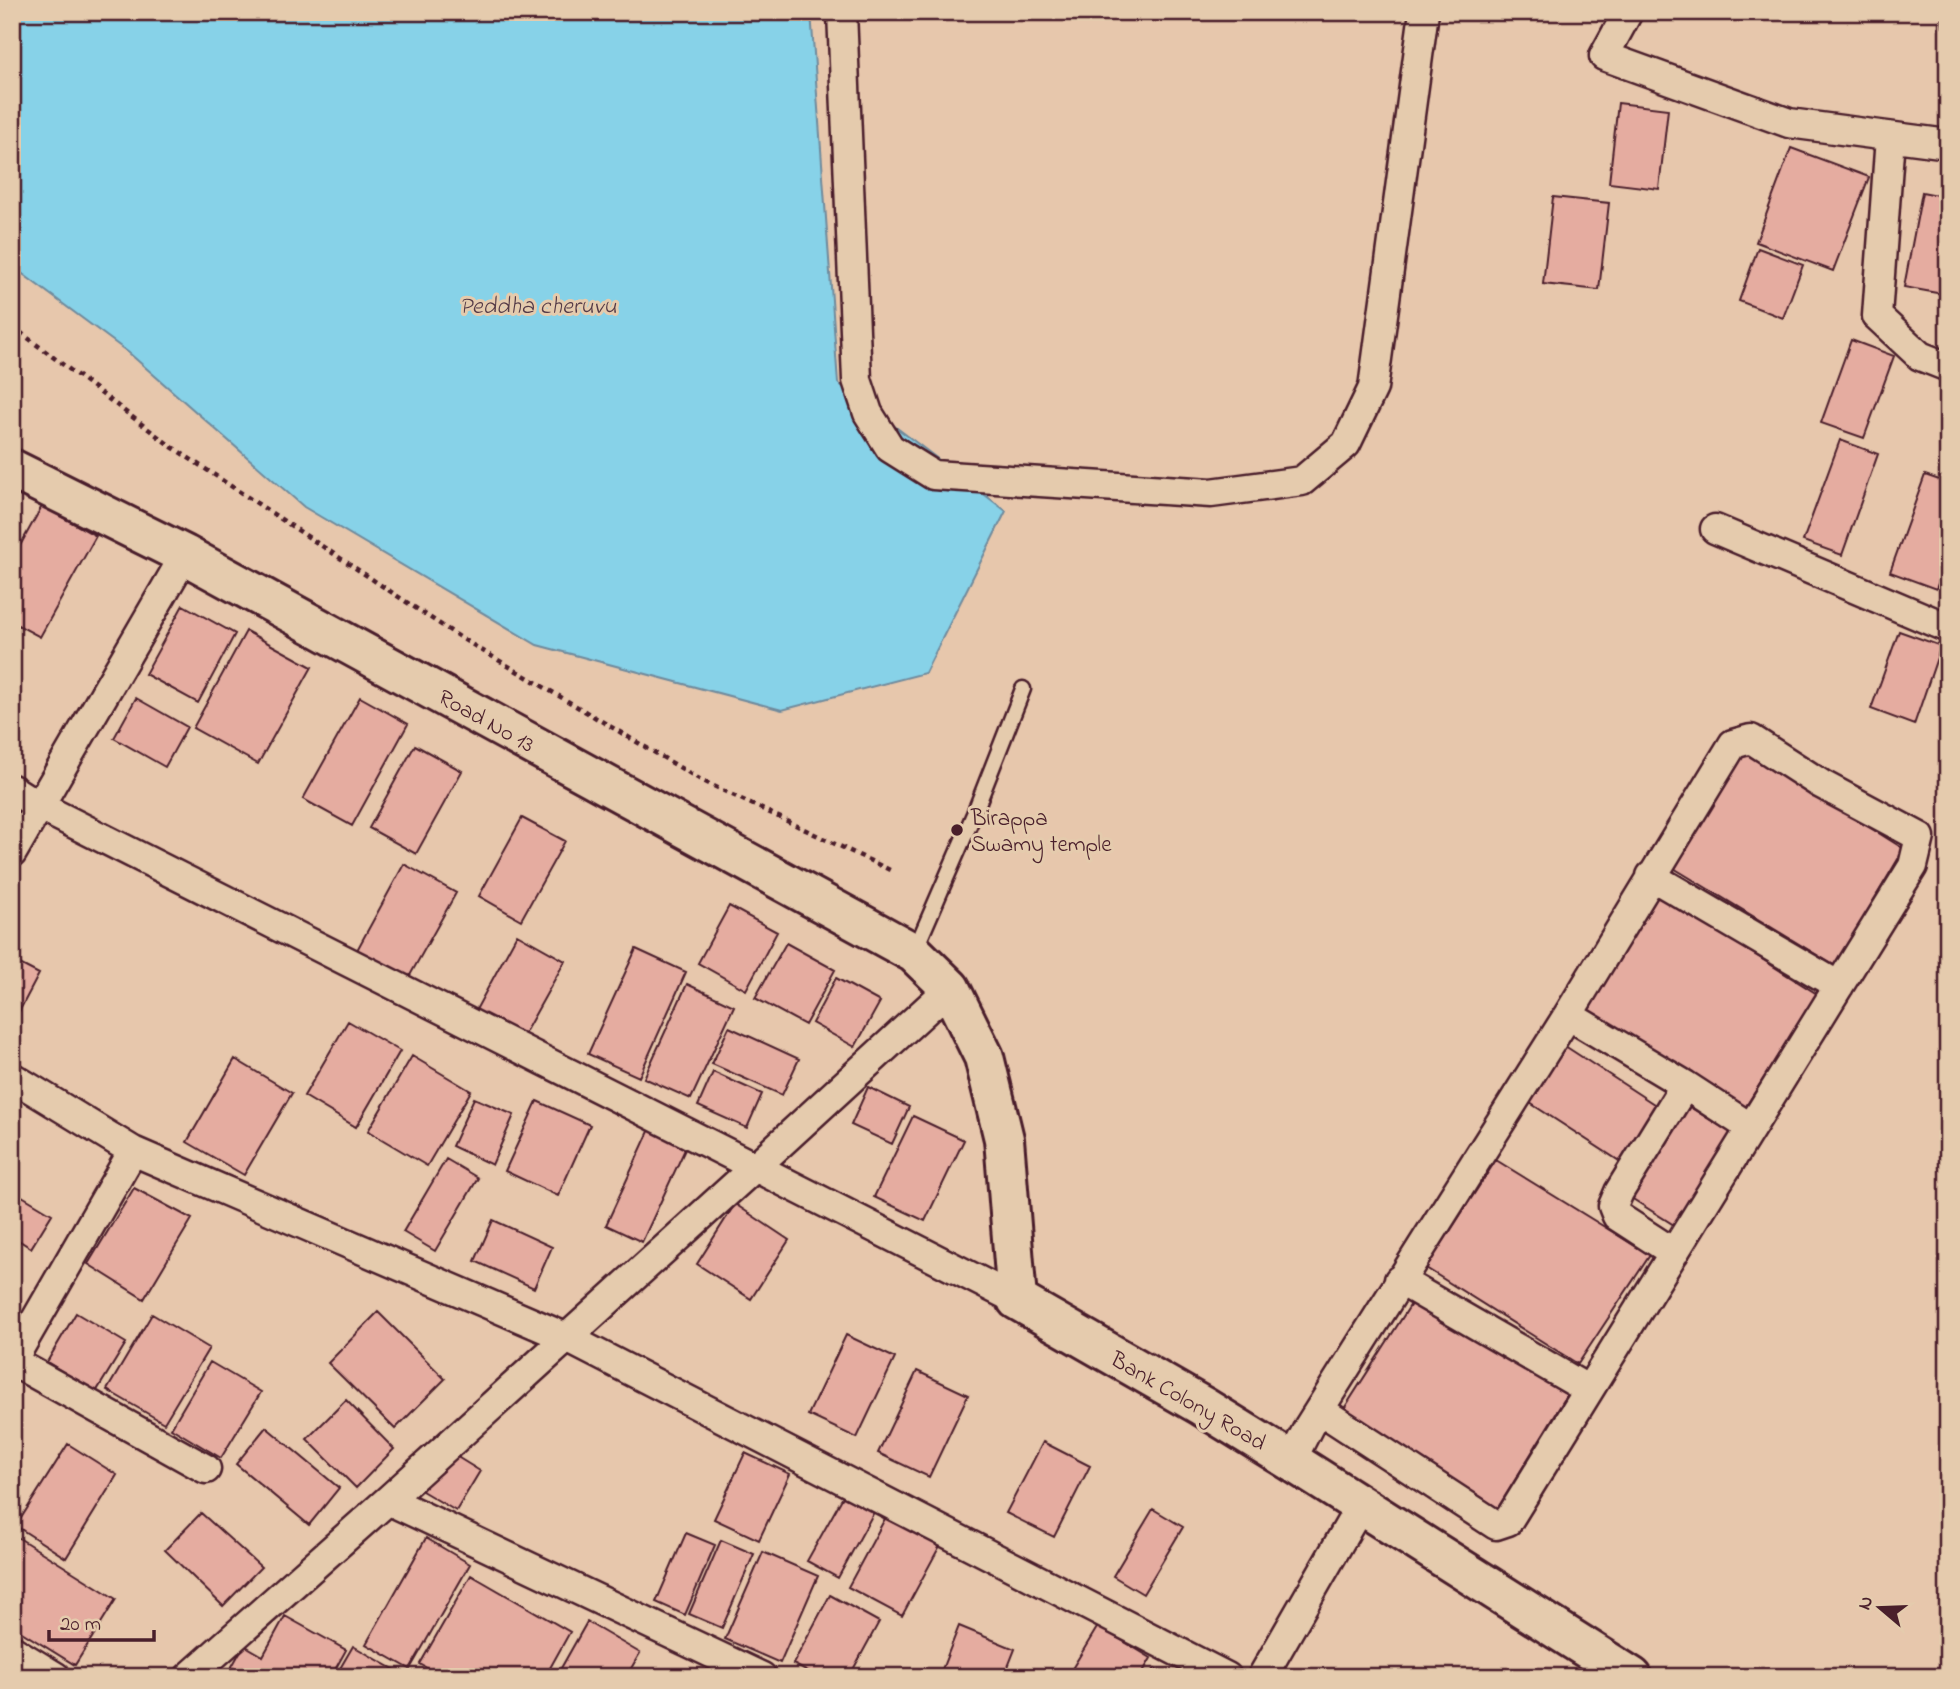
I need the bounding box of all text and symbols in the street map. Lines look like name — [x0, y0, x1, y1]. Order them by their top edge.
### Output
water label: Peddha cheruvu — [459, 290, 617, 325]
street label: Road No 13 — [432, 682, 540, 762]
place label: Birappa Swamy temple — [970, 803, 1112, 864]
marker: Birappa Swamy temple — [949, 822, 965, 838]
street label: Bank Colony Road — [1102, 1344, 1272, 1462]
north arrow — [1844, 1574, 1914, 1644]
text: N — [1851, 1593, 1881, 1614]
scale bar — [49, 1598, 154, 1642]
text: 20 m — [60, 1610, 101, 1640]

